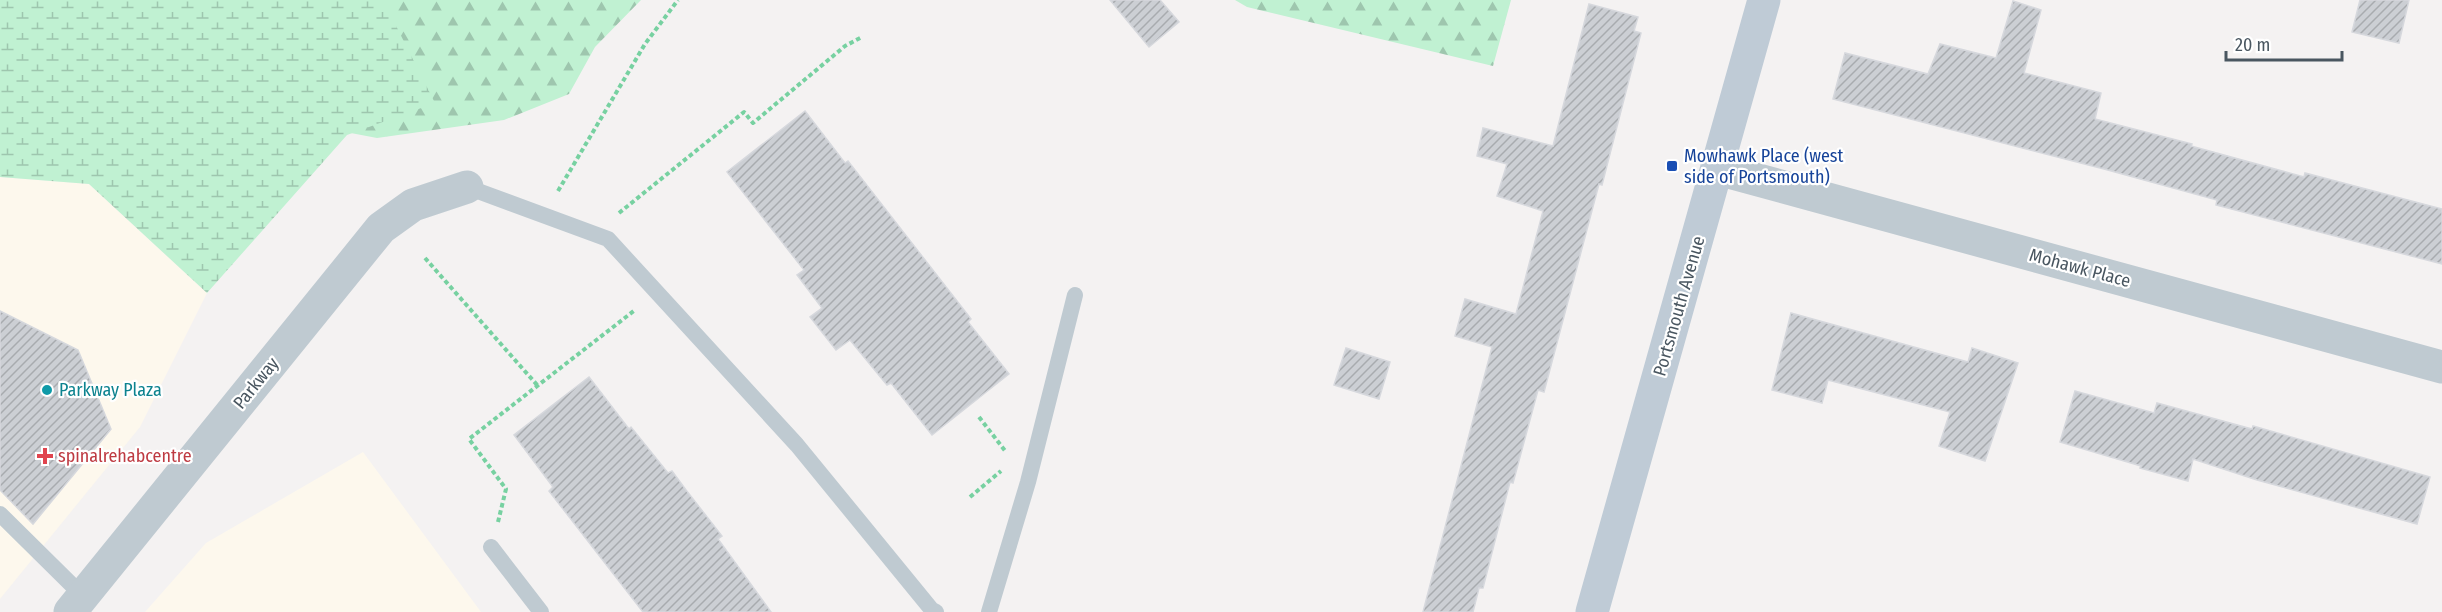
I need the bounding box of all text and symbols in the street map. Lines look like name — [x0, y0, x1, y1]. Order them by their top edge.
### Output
scale bar — [2226, 24, 2342, 62]
text: 20 m — [2235, 34, 2270, 56]
place label: Mowhawk Place (west side of Portsmouth) — [1684, 145, 1844, 188]
marker: Mowhawk Place (west side of Portsmouth) — [1665, 159, 1679, 173]
street label: Portsmouth Avenue — [1648, 233, 1710, 379]
street label: Mohawk Place — [2027, 244, 2133, 292]
street label: Parkway — [229, 353, 283, 413]
place label: Parkway Plaza — [59, 379, 162, 401]
marker: Parkway Plaza — [40, 383, 54, 397]
place label: spinalrehabcentre — [58, 445, 192, 467]
marker: spinalrehabcentre — [36, 447, 54, 465]

